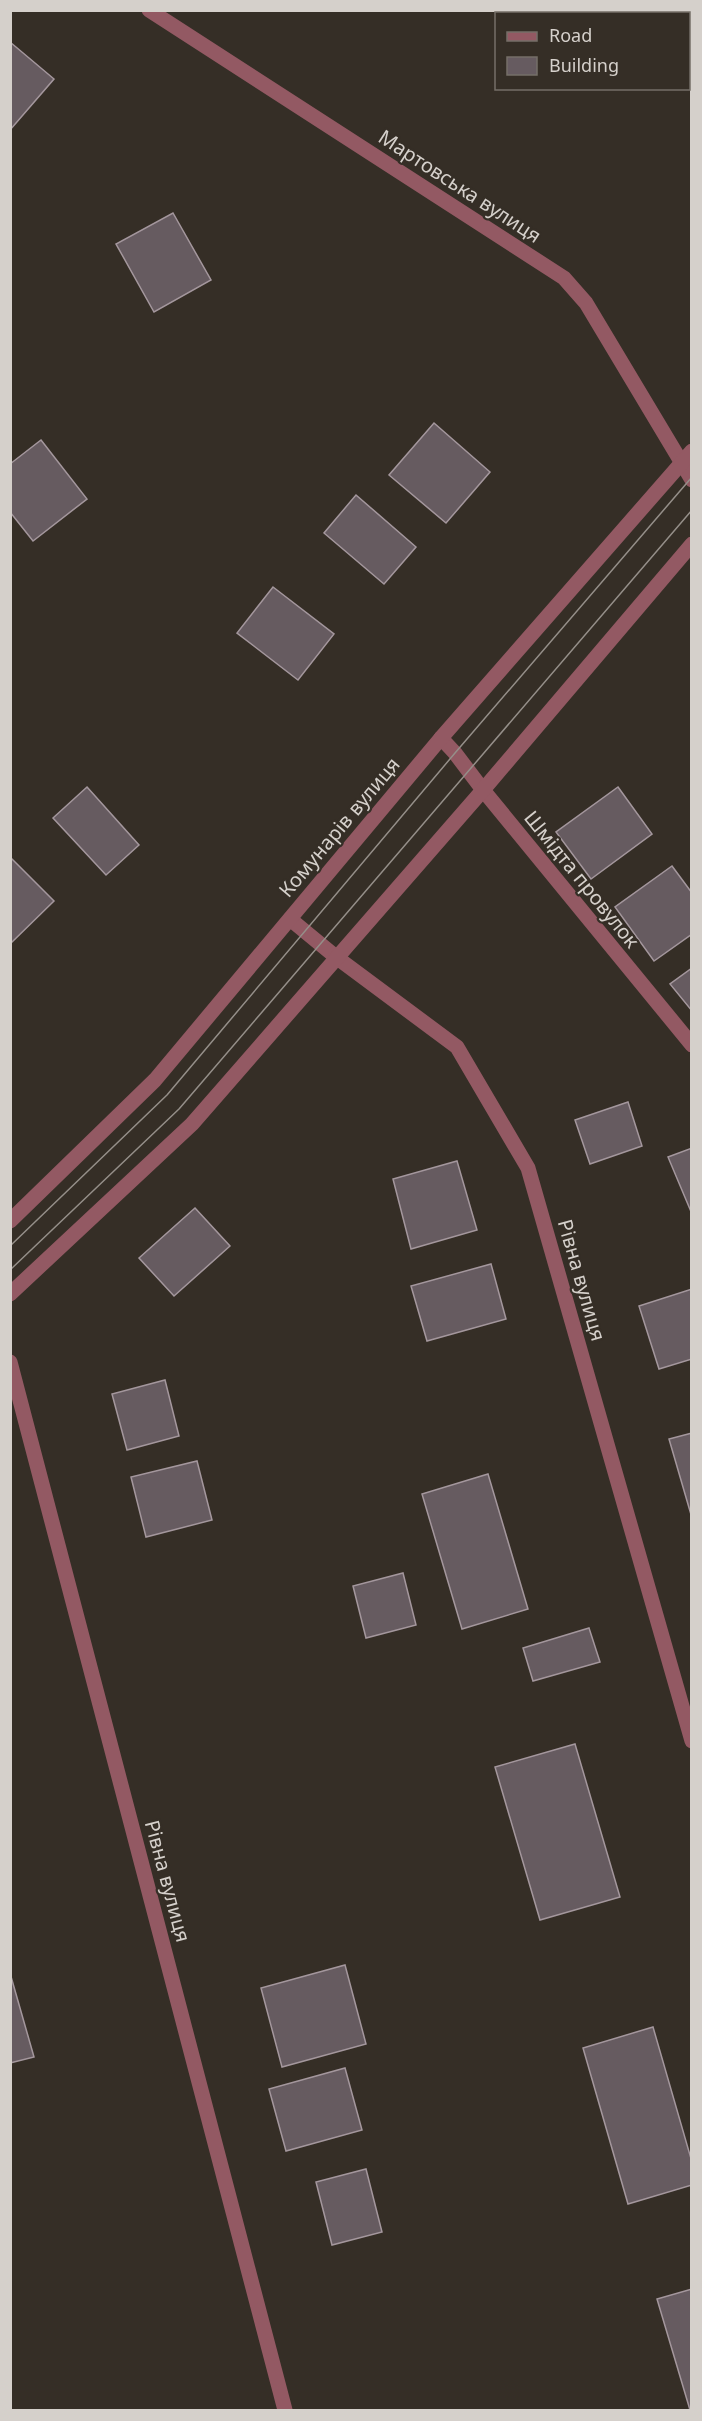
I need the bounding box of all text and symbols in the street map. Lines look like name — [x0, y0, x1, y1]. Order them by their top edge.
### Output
legend — [495, 12, 690, 90]
text: Road — [549, 23, 592, 47]
text: Building — [549, 53, 619, 77]
street label: Мартовська вулиця — [373, 123, 547, 249]
street label: Комунарів вулиця — [272, 751, 406, 903]
street label: Шмідта провулок — [518, 805, 646, 954]
street label: Рівна вулиця — [552, 1216, 612, 1344]
street label: Рівна вулиця — [139, 1817, 197, 1945]

